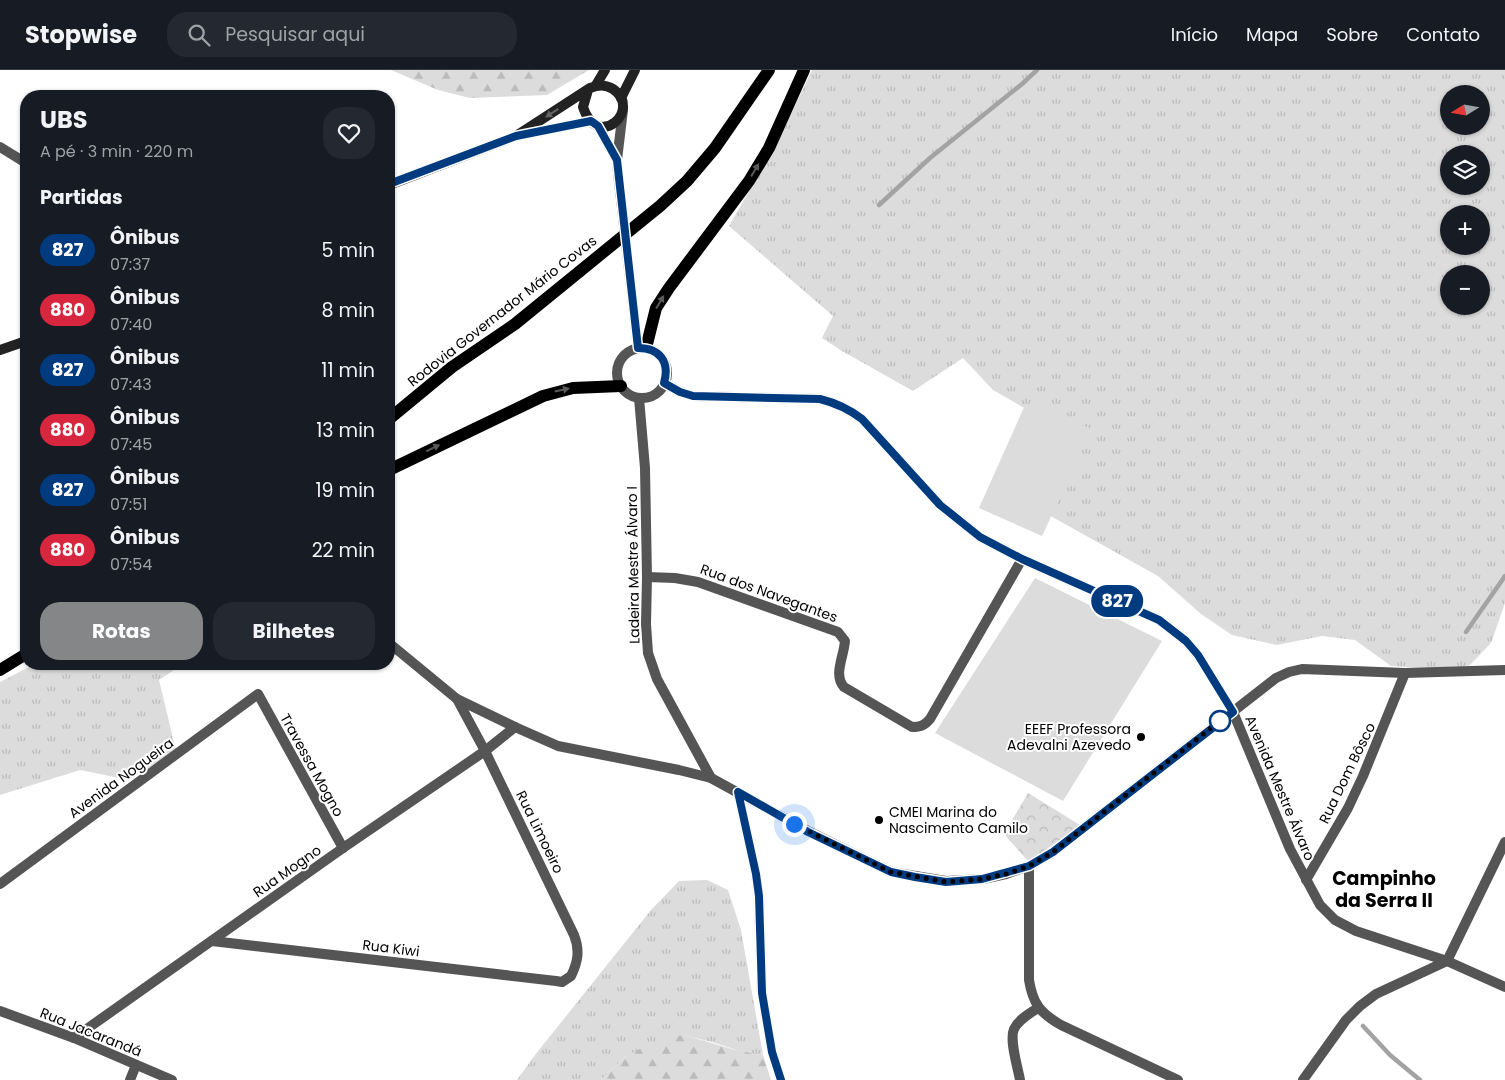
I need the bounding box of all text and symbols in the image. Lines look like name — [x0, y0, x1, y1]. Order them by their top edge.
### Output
search box — [167, 12, 517, 57]
text: Stopwise — [25, 18, 137, 51]
icon: search — [185, 21, 213, 49]
text: Pesquisar aqui — [225, 21, 365, 48]
text: Início — [1171, 22, 1218, 47]
text: Mapa — [1246, 22, 1298, 47]
text: Sobre — [1326, 22, 1378, 47]
text: Contato — [1406, 22, 1480, 47]
north arrow — [1440, 85, 1490, 135]
map controls — [1440, 85, 1490, 315]
text: UBS — [40, 103, 88, 136]
button: heart — [323, 107, 375, 159]
one-way arrow — [545, 108, 558, 117]
text: A pé · 3 min · 220 m — [40, 140, 193, 163]
button: layers — [1440, 145, 1490, 195]
one-way arrow — [751, 164, 760, 177]
text: Partidas — [40, 184, 123, 211]
button: + — [1440, 205, 1490, 255]
text: Ônibus — [110, 224, 180, 251]
street label: Rodovia Governador Mário Covas — [403, 231, 601, 391]
text: 827 — [52, 237, 83, 262]
text: 5 min — [322, 237, 375, 264]
text: 07:37 — [110, 253, 150, 276]
button: − — [1440, 265, 1490, 315]
text: Ônibus — [110, 284, 180, 311]
one-way arrow — [655, 295, 664, 308]
text: 880 — [50, 297, 85, 322]
text: 8 min — [322, 297, 375, 324]
text: 07:40 — [110, 313, 152, 336]
text: Ônibus — [110, 344, 180, 371]
text: 827 — [52, 357, 83, 382]
text: 11 min — [321, 357, 375, 384]
text: 07:43 — [110, 373, 152, 396]
one-way arrow — [554, 386, 570, 394]
text: Ônibus — [110, 404, 180, 431]
text: 880 — [50, 417, 85, 442]
text: 13 min — [316, 417, 375, 444]
text: 07:45 — [110, 433, 152, 456]
one-way arrow — [425, 444, 440, 453]
text: Ônibus — [110, 464, 180, 491]
text: 827 — [52, 477, 83, 502]
text: 19 min — [315, 477, 375, 504]
street label: Ladeira Mestre Álvaro I — [622, 486, 644, 644]
text: 07:51 — [110, 493, 147, 516]
text: Ônibus — [110, 524, 180, 551]
text: 880 — [50, 537, 85, 562]
text: 22 min — [312, 537, 375, 564]
text: 07:54 — [110, 553, 152, 576]
street label: Rua dos Navegantes — [697, 559, 841, 627]
line badge: 827 — [1088, 585, 1146, 617]
text: 827 — [1101, 588, 1133, 613]
button: Rotas — [40, 602, 203, 660]
button: Bilhetes — [213, 602, 375, 660]
street label: Travessa Mogno — [275, 710, 349, 820]
unlabelled marker — [1209, 710, 1231, 732]
street label: Avenida Mestre Álvaro — [1240, 712, 1320, 864]
place label: EEEF Professora Adevalni Azevedo — [1007, 719, 1131, 755]
street label: Rua Dom Bôsco — [1314, 719, 1380, 827]
marker: EEEF Professora Adevalni Azevedo — [1135, 731, 1147, 743]
street label: Avenida Nogueira — [65, 733, 177, 823]
street label: Rua Limoeiro — [511, 787, 569, 877]
place label: CMEI Marina do Nascimento Camilo — [889, 802, 1028, 838]
your location — [782, 812, 807, 837]
marker: CMEI Marina do Nascimento Camilo — [873, 814, 885, 826]
street label: Rua Mogno — [249, 840, 325, 902]
district label: Campinho da Serra II — [1332, 865, 1436, 914]
street label: Rua Kiwi — [361, 935, 421, 961]
street label: Rua Jacarandá — [37, 1002, 145, 1062]

